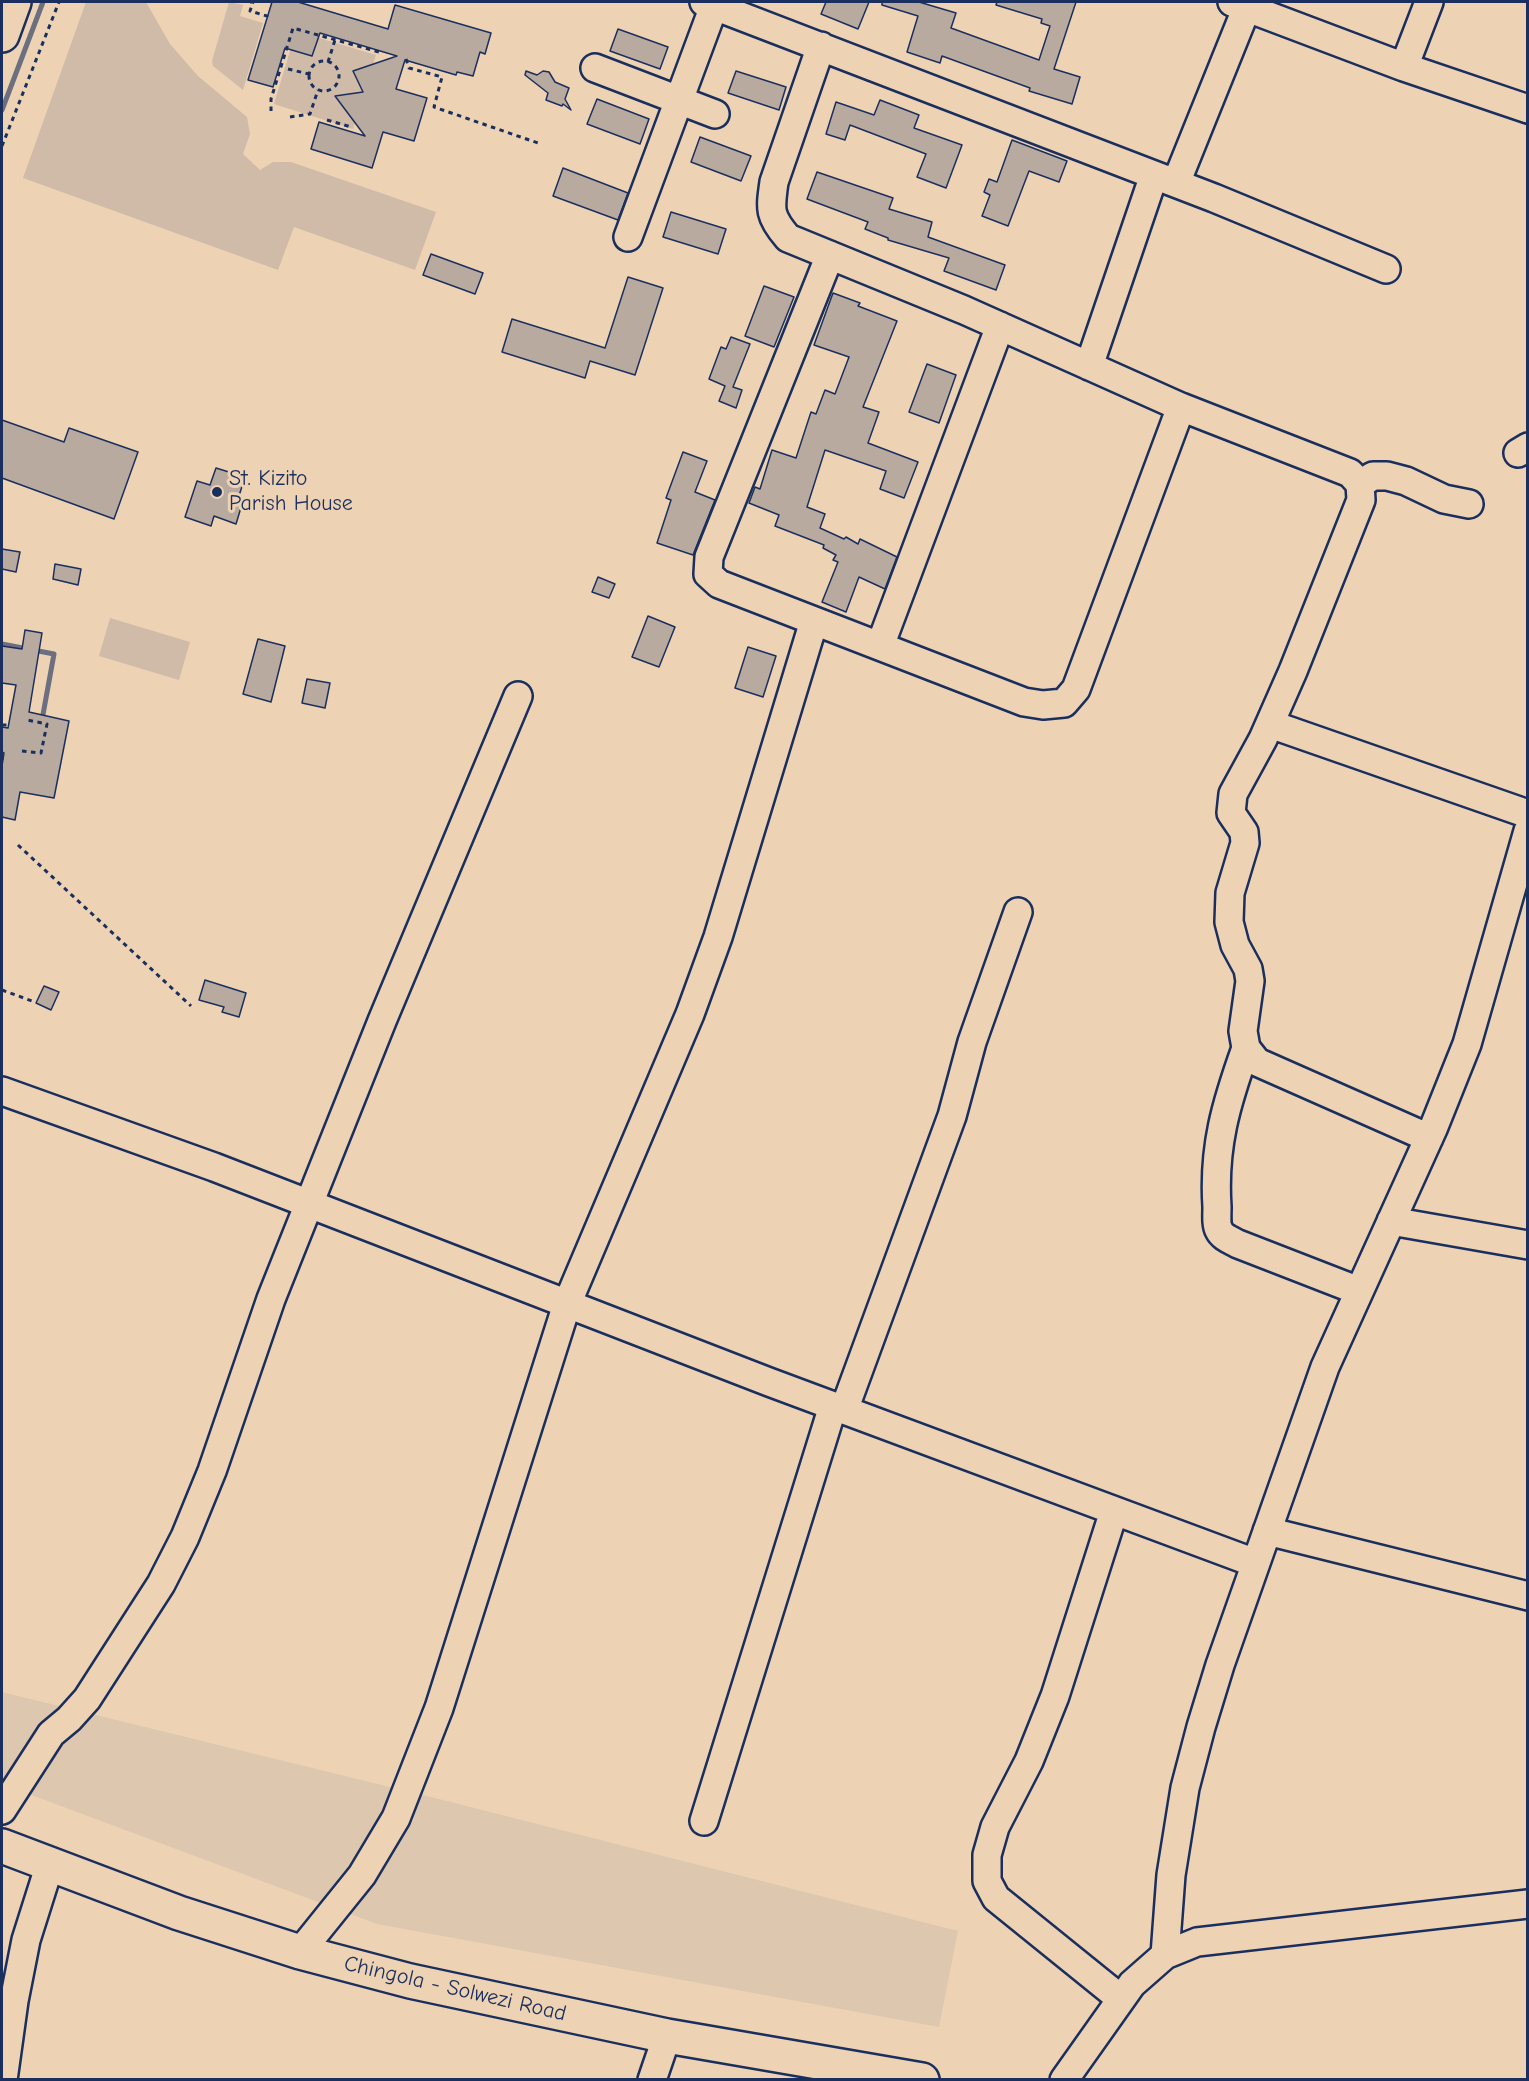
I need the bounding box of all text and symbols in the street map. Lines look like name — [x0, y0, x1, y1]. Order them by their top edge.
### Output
place label: St. Kizito Parish House — [229, 466, 353, 518]
marker: St. Kizito Parish House — [210, 485, 224, 499]
street label: Chingola - Solwezi Road — [341, 1951, 569, 2027]

